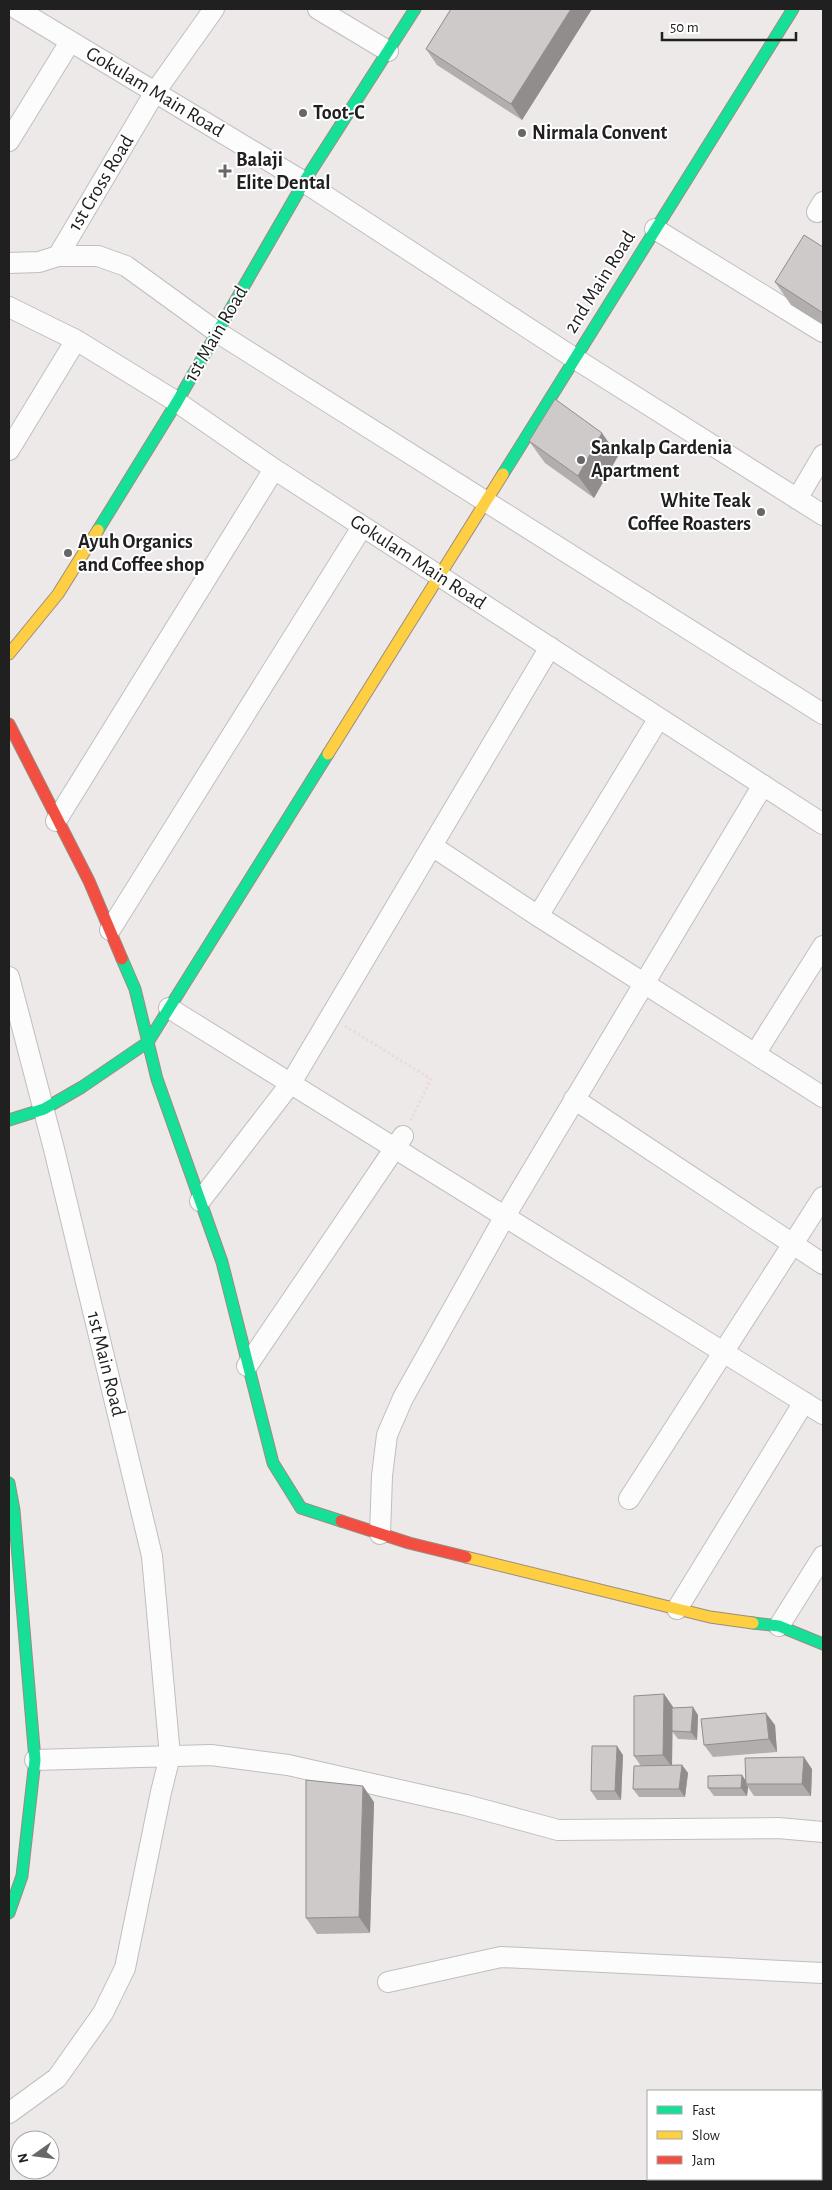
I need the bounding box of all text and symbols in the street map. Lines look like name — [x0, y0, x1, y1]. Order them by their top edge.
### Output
scale bar — [662, 10, 796, 42]
text: 50 m — [670, 20, 699, 35]
street label: Gokulam Main Road — [83, 43, 227, 141]
place label: Toot-C — [313, 103, 365, 123]
marker: Toot-C — [297, 107, 309, 119]
place label: Nirmala Convent — [532, 123, 667, 143]
marker: Nirmala Convent — [516, 127, 528, 139]
street label: 1st Cross Road — [65, 132, 137, 234]
place label: Balaji Elite Dental — [236, 150, 331, 193]
marker: Balaji Elite Dental — [218, 164, 232, 178]
street label: 2nd Main Road — [561, 227, 639, 337]
street label: 1st Main Road — [181, 283, 251, 385]
place label: Sankalp Gardenia Apartment — [591, 438, 732, 481]
marker: Sankalp Gardenia Apartment — [575, 454, 587, 466]
place label: White Teak Coffee Roasters — [628, 491, 751, 534]
marker: White Teak Coffee Roasters — [755, 506, 767, 518]
street label: Gokulam Main Road — [347, 511, 489, 613]
place label: Ayuh Organics and Coffee shop — [78, 532, 204, 575]
marker: Ayuh Organics and Coffee shop — [62, 547, 74, 559]
street label: 1st Main Road — [83, 1310, 129, 1418]
legend — [647, 2090, 822, 2180]
text: Fast — [692, 2103, 716, 2118]
text: Slow — [692, 2128, 720, 2143]
north arrow — [10, 2130, 60, 2180]
text: N — [15, 2151, 31, 2164]
text: Jam — [692, 2153, 715, 2168]

